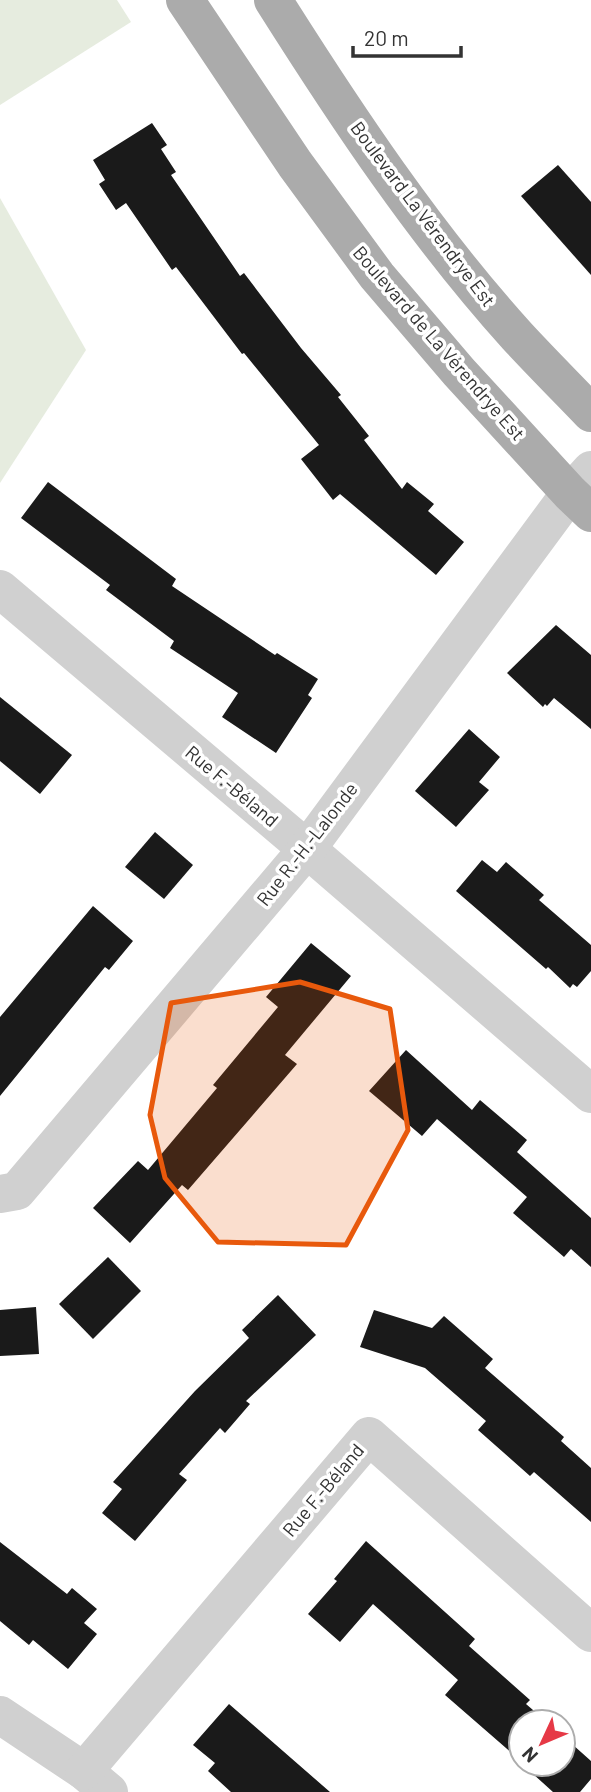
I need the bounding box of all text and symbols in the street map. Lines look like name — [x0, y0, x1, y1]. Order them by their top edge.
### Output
scale bar — [353, 14, 462, 58]
text: 20 m — [364, 25, 409, 50]
street label: Boulevard La Vérendrye Est — [346, 117, 500, 311]
street label: Boulevard de La Vérendrye Est — [349, 241, 530, 445]
street label: Rue F.-Béland — [181, 740, 283, 831]
street label: Rue R.-H.-Lalonde — [251, 777, 362, 910]
street label: Rue F.-Béland — [277, 1439, 368, 1541]
north arrow — [507, 1708, 577, 1778]
text: N — [517, 1743, 542, 1768]

